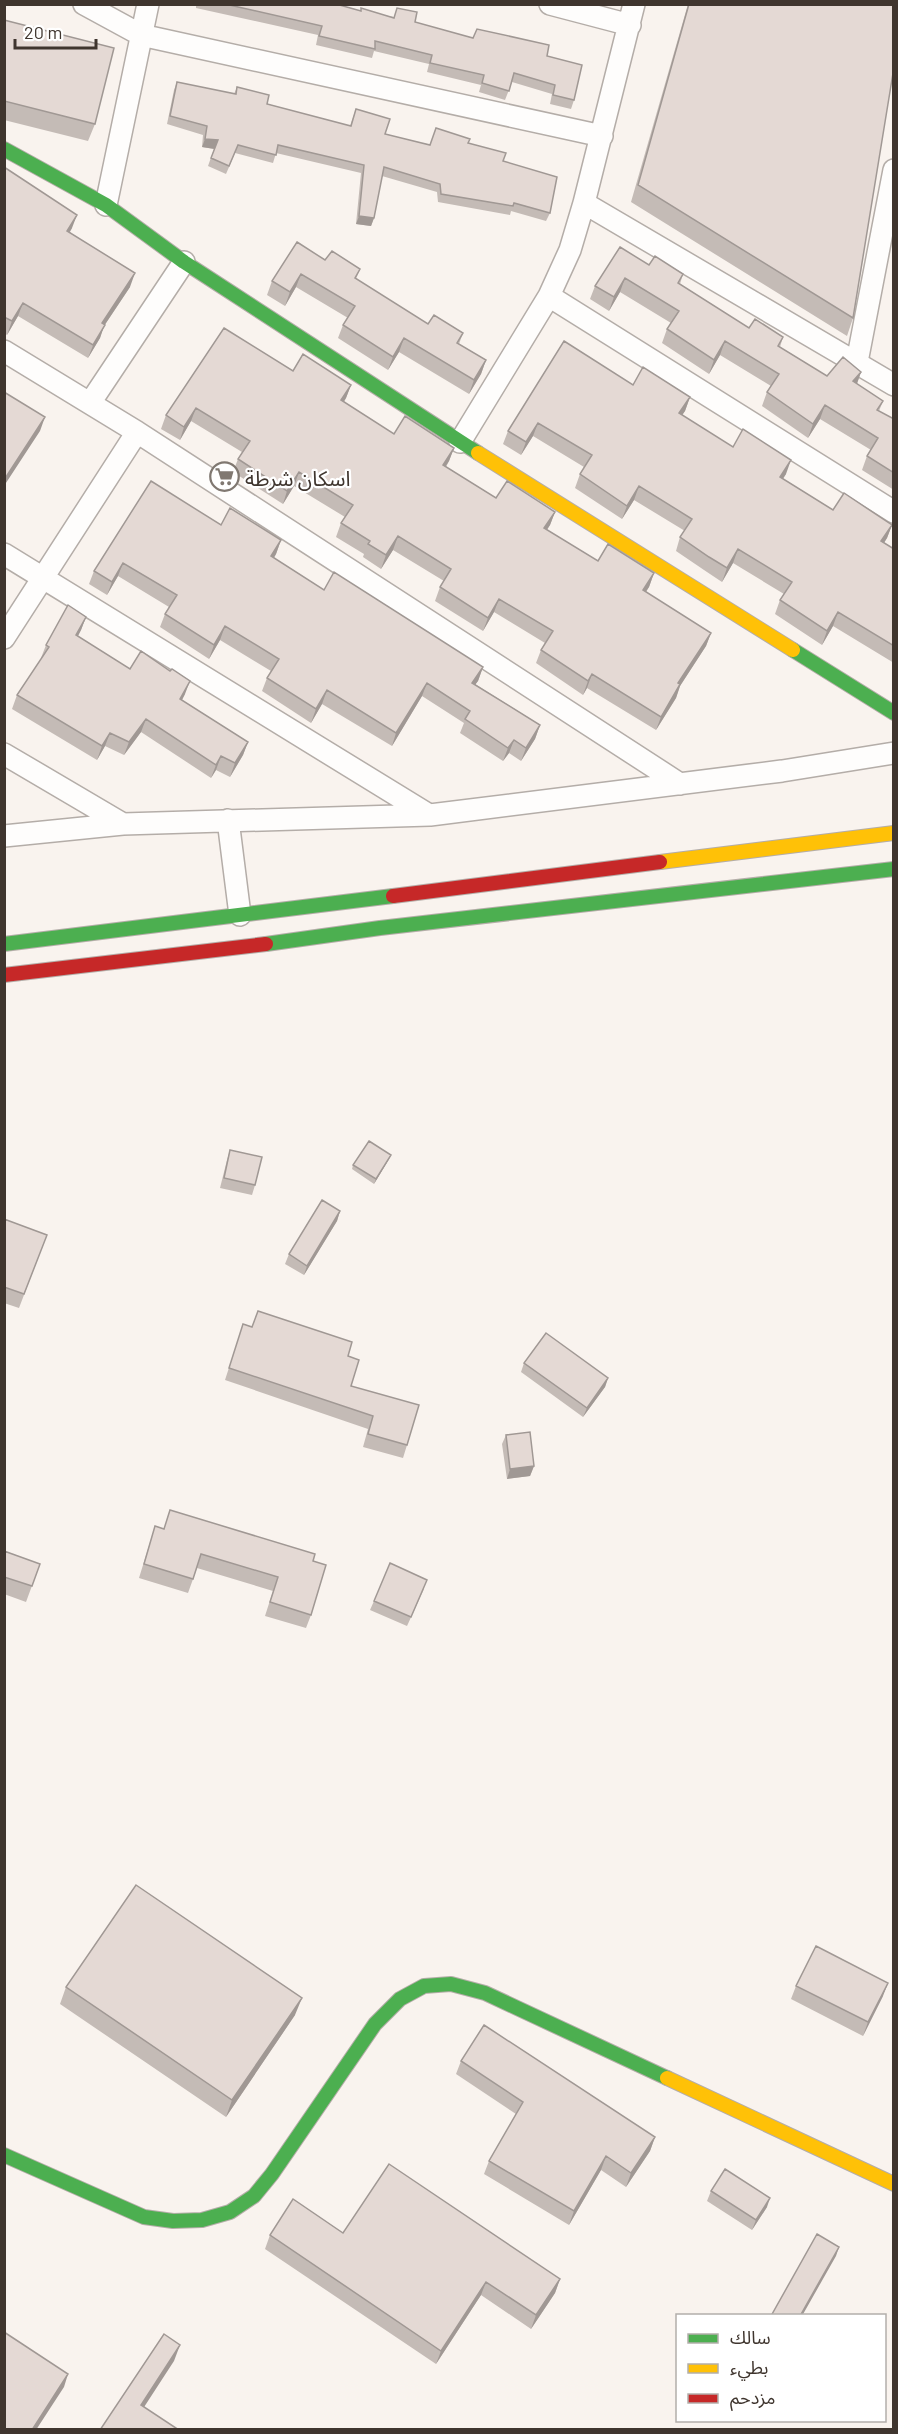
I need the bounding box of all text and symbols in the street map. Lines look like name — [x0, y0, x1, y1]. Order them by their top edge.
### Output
scale bar — [15, 12, 96, 50]
text: 20 m — [24, 21, 62, 43]
supermarket icon: اسكان شرطة — [208, 461, 240, 493]
place label: اسكان شرطة — [245, 465, 350, 491]
legend — [676, 2314, 886, 2422]
text: سالك — [730, 2326, 771, 2348]
text: بطيء — [730, 2356, 768, 2381]
text: مزدحم — [730, 2386, 775, 2411]

